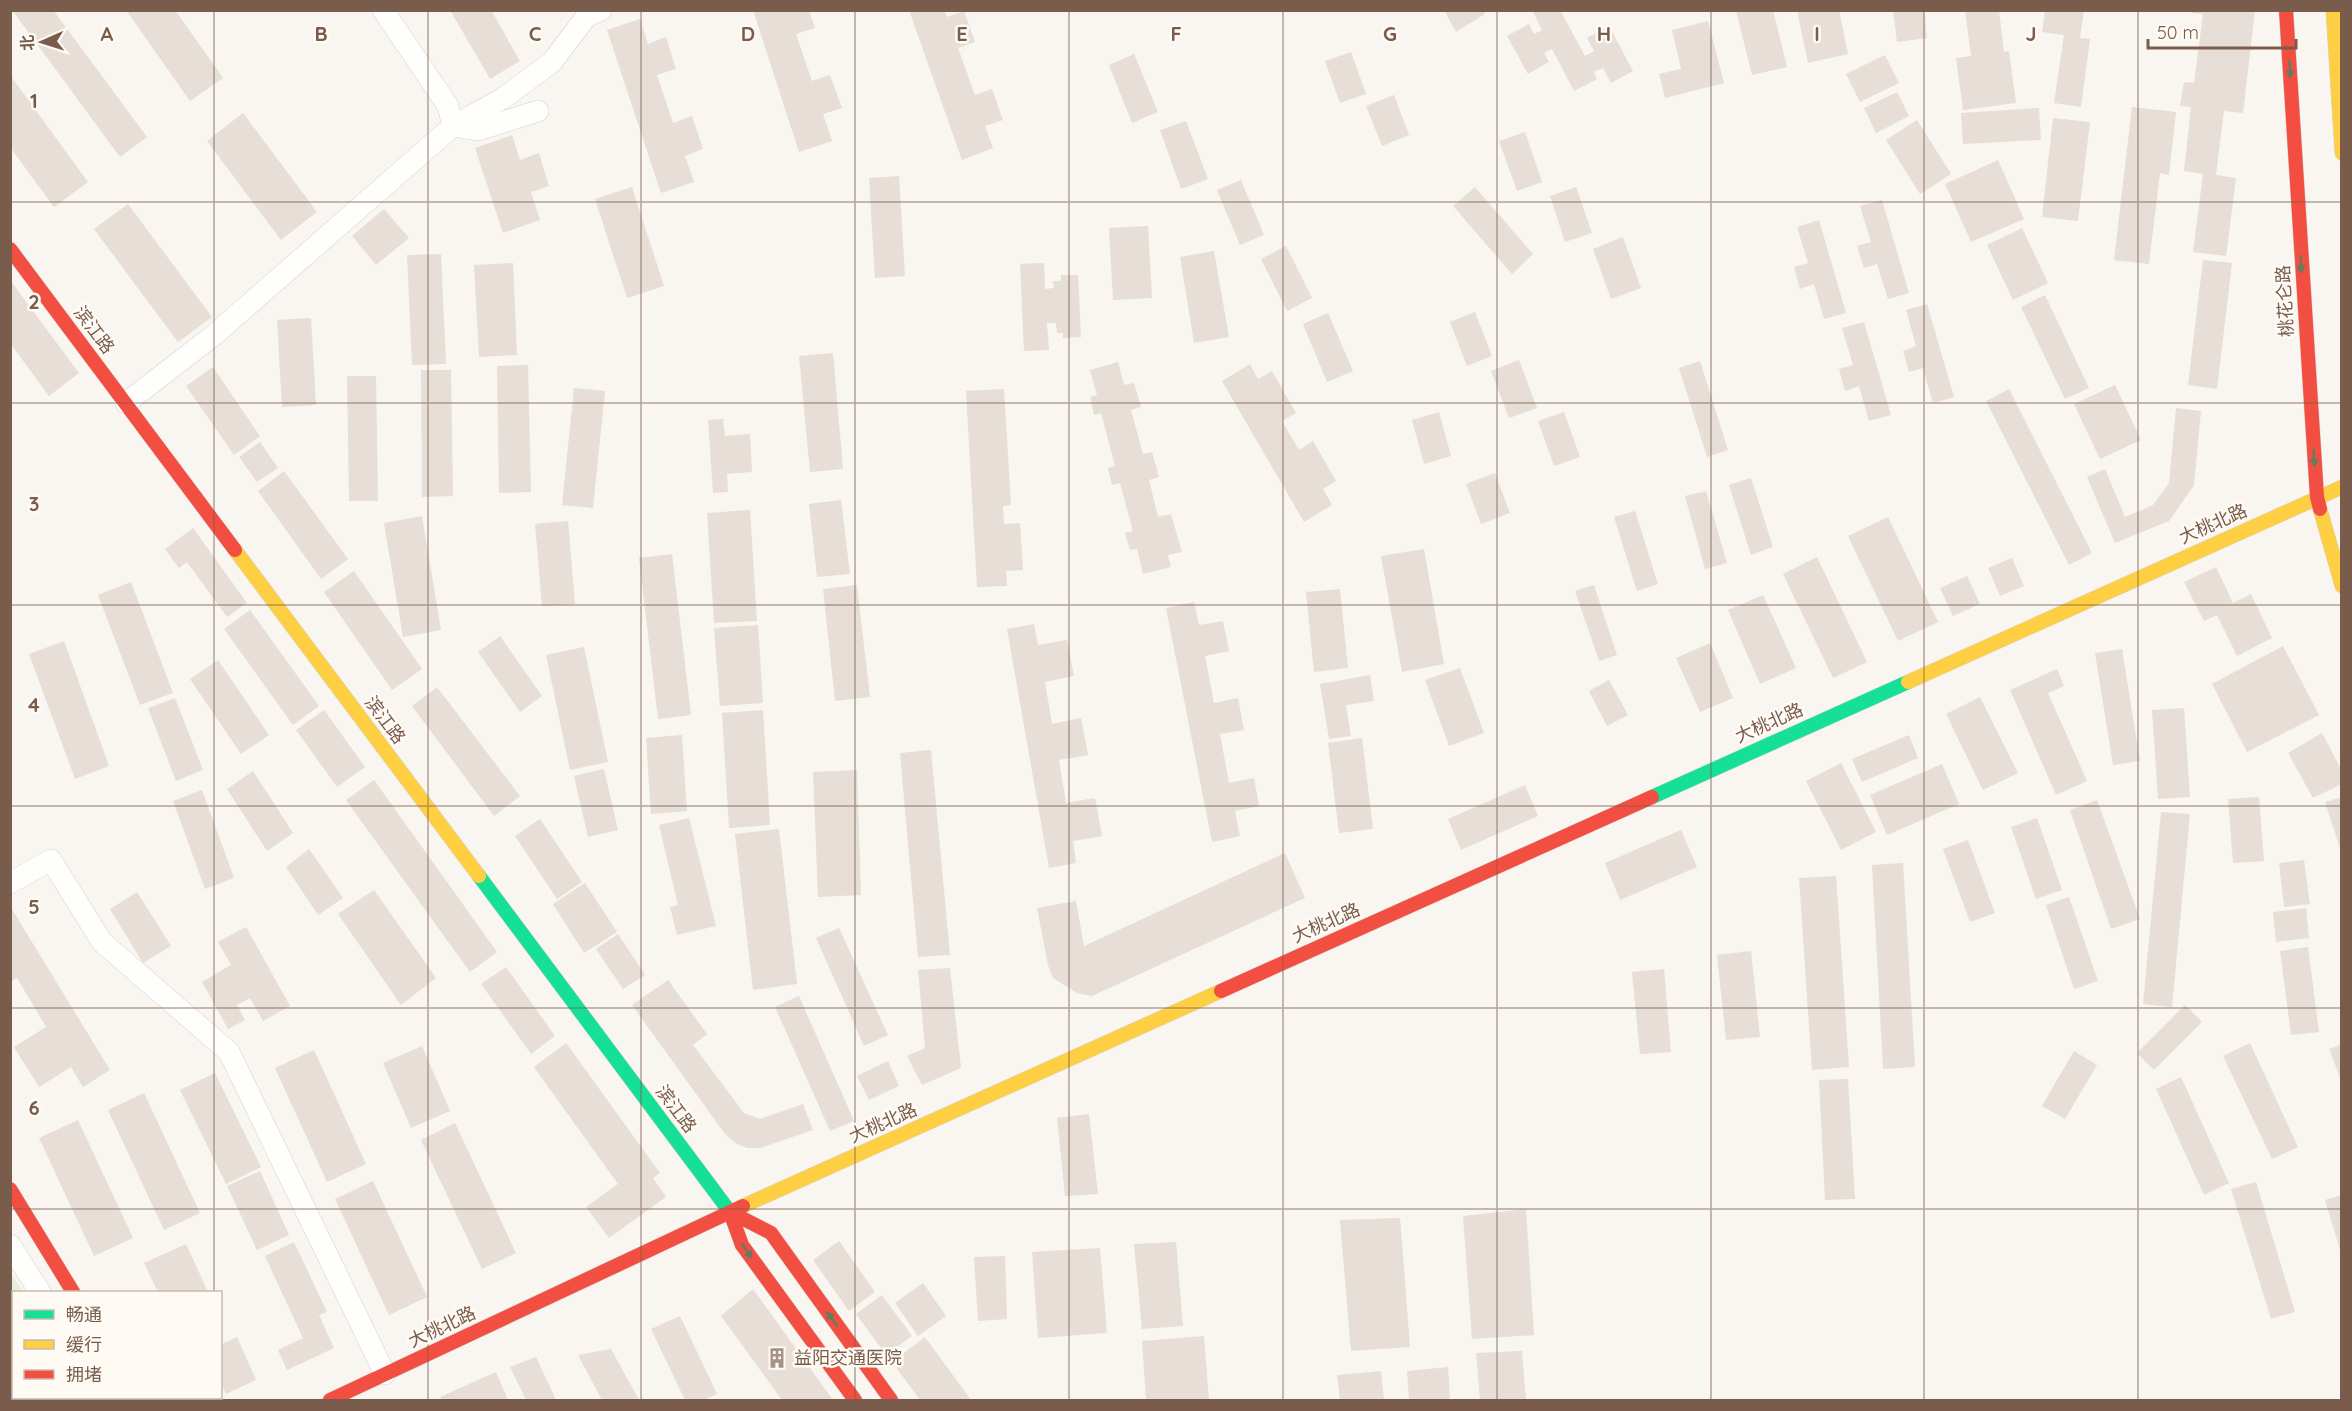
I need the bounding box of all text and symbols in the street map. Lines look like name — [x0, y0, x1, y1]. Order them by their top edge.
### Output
north arrow — [12, 12, 72, 72]
scale bar — [2148, 12, 2296, 50]
text: A — [101, 21, 114, 46]
text: B — [314, 21, 328, 46]
text: C — [529, 21, 542, 46]
text: D — [741, 21, 755, 46]
text: E — [956, 21, 968, 46]
text: F — [1170, 21, 1182, 46]
text: G — [1383, 21, 1397, 46]
text: H — [1597, 21, 1611, 46]
text: I — [1814, 21, 1820, 46]
text: J — [2025, 21, 2037, 46]
text: 50 m — [2157, 21, 2199, 44]
text: 北 — [17, 34, 37, 51]
one-way arrow — [2285, 59, 2294, 78]
text: 1 — [30, 88, 38, 113]
one-way arrow — [2296, 254, 2305, 273]
street label: 桃花仑路 — [2271, 264, 2298, 338]
text: 2 — [28, 289, 40, 314]
street label: 滨江路 — [69, 301, 120, 358]
one-way arrow — [2309, 449, 2319, 468]
text: 3 — [29, 491, 39, 516]
street label: 大桃北路 — [2175, 498, 2250, 549]
street label: 滨江路 — [360, 691, 411, 748]
text: 4 — [28, 692, 40, 717]
street label: 大桃北路 — [1731, 697, 1806, 748]
text: 5 — [28, 894, 40, 919]
street label: 大桃北路 — [1288, 897, 1363, 948]
street label: 滨江路 — [651, 1080, 702, 1137]
text: 6 — [28, 1095, 40, 1120]
street label: 大桃北路 — [845, 1097, 920, 1148]
one-way arrow — [741, 1243, 752, 1259]
legend — [12, 1291, 222, 1399]
street label: 大桃北路 — [404, 1301, 479, 1352]
text: 畅通 — [66, 1303, 102, 1326]
one-way arrow — [827, 1311, 839, 1326]
text: 缓行 — [66, 1333, 102, 1356]
building icon: 益阳交通医院 — [765, 1346, 789, 1370]
place label: 益阳交通医院 — [794, 1346, 902, 1369]
text: 拥堵 — [66, 1363, 102, 1386]

